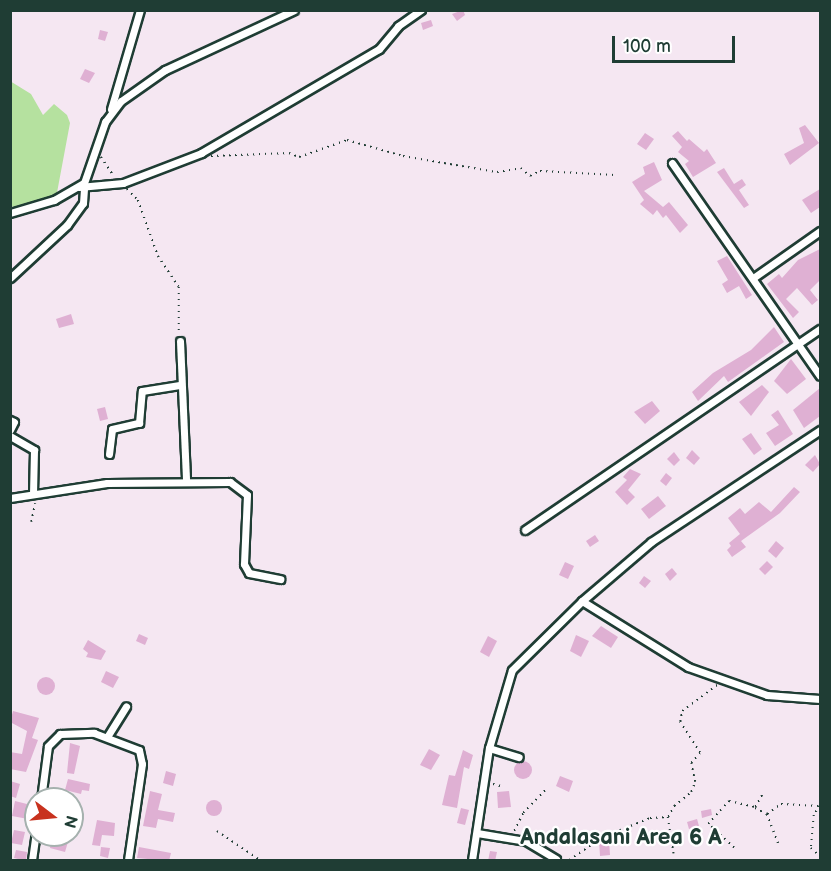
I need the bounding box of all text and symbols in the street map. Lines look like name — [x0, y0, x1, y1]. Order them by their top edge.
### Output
scale bar — [615, 24, 738, 62]
text: 100 m — [623, 36, 671, 57]
north arrow — [24, 787, 84, 847]
text: N — [59, 813, 81, 830]
district label: Andalasani Area 6 A — [520, 825, 722, 851]

